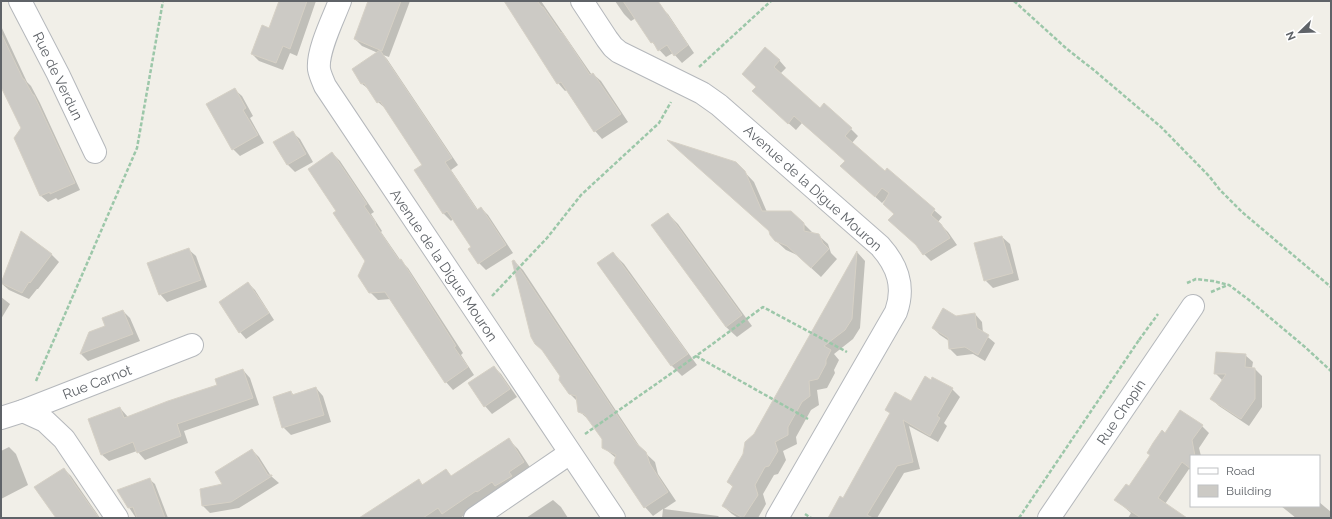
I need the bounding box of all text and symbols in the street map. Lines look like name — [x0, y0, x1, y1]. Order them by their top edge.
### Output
north arrow — [1280, 12, 1320, 52]
street label: Rue de Verdun — [30, 29, 86, 123]
text: N — [1284, 29, 1299, 42]
street label: Avenue de la Digue Mouron — [741, 122, 885, 254]
street label: Avenue de la Digue Mouron — [387, 186, 501, 344]
street label: Rue Carnot — [60, 361, 134, 402]
street label: Rue Chopin — [1093, 376, 1149, 448]
legend — [1190, 455, 1320, 507]
text: Road — [1226, 464, 1255, 478]
text: Building — [1226, 484, 1272, 498]

